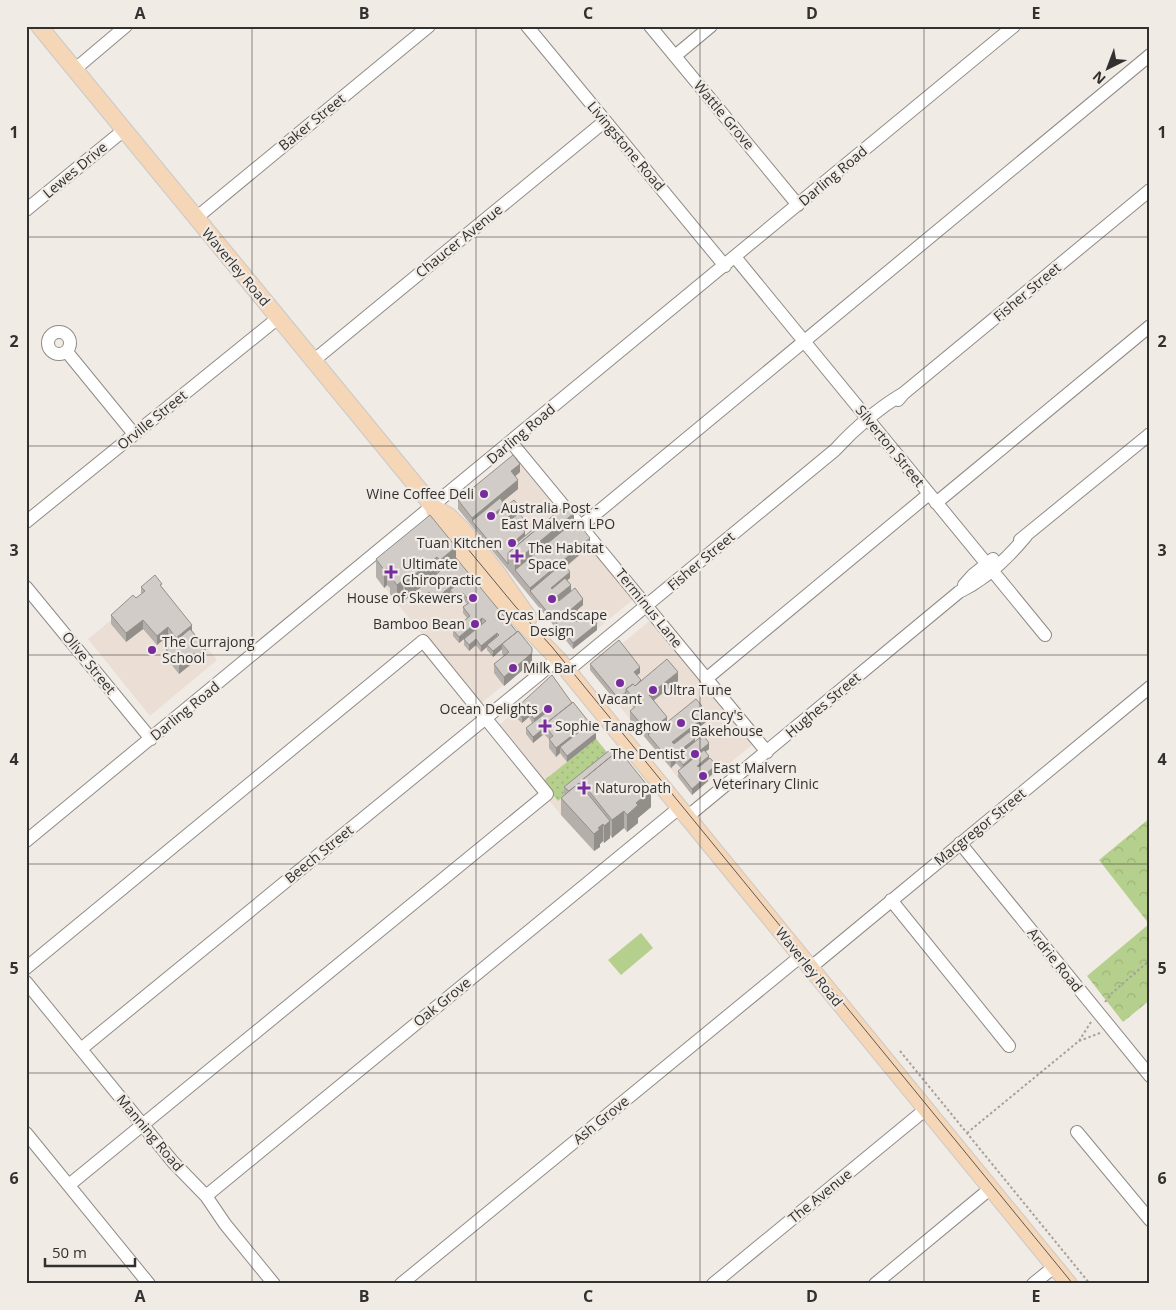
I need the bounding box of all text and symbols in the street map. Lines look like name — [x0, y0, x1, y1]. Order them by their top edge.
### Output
text: A — [134, 2, 146, 24]
text: B — [359, 2, 369, 24]
text: C — [583, 2, 593, 24]
text: D — [806, 2, 818, 24]
text: E — [1032, 2, 1041, 24]
north arrow — [1084, 42, 1134, 92]
text: N — [1088, 67, 1110, 89]
street label: Wattle Grove — [690, 76, 759, 153]
street label: Baker Street — [274, 89, 349, 154]
street label: Livingstone Road — [583, 97, 669, 194]
text: 1 — [9, 121, 19, 143]
text: 1 — [1157, 121, 1167, 143]
street label: Lewes Drive — [39, 137, 111, 202]
street label: Darling Road — [794, 141, 871, 210]
street label: Chaucer Avenue — [411, 200, 506, 281]
street label: Waverley Road — [198, 224, 275, 310]
street label: Fisher Street — [989, 258, 1064, 325]
text: 2 — [9, 330, 19, 352]
text: 2 — [1157, 330, 1167, 352]
street label: Orville Street — [113, 386, 191, 454]
street label: Darling Road — [482, 399, 559, 468]
street label: Silverton Street — [852, 401, 929, 491]
place label: Wine Coffee Deli — [366, 484, 474, 503]
marker: Wine Coffee Deli — [478, 488, 490, 500]
place label: Australia Post - East Malvern LPO — [501, 498, 615, 533]
marker: Australia Post - East Malvern LPO — [485, 510, 497, 522]
street label: Fisher Street — [663, 527, 738, 594]
place label: Tuan Kitchen — [417, 533, 502, 552]
marker: Tuan Kitchen — [506, 537, 518, 549]
place label: The Habitat Space — [528, 538, 604, 573]
text: 3 — [9, 539, 19, 561]
text: 3 — [1157, 539, 1167, 561]
marker: The Habitat Space — [510, 549, 524, 563]
place label: Ultimate Chiropractic — [402, 554, 481, 589]
street label: Terminus Lane — [612, 564, 687, 651]
marker: Ultimate Chiropractic — [384, 565, 398, 579]
place label: House of Skewers — [347, 588, 463, 607]
marker: House of Skewers — [467, 592, 479, 604]
marker: Cycas Landscape Design — [546, 593, 558, 605]
place label: Cycas Landscape Design — [497, 605, 607, 640]
place label: Bamboo Bean — [373, 614, 465, 633]
marker: Bamboo Bean — [469, 618, 481, 630]
street label: Olive Street — [58, 627, 121, 698]
place label: The Currajong School — [162, 632, 255, 667]
marker: The Currajong School — [146, 644, 158, 656]
place label: Milk Bar — [523, 658, 576, 677]
marker: Milk Bar — [507, 662, 519, 674]
street label: Hughes Street — [781, 668, 864, 742]
street label: Darling Road — [146, 677, 223, 744]
marker: Vacant — [614, 677, 626, 689]
place label: Ultra Tune — [663, 680, 732, 699]
marker: Ultra Tune — [647, 684, 659, 696]
place label: Vacant — [598, 689, 642, 708]
place label: Ocean Delights — [440, 699, 538, 718]
marker: Ocean Delights — [542, 703, 554, 715]
place label: Clancy's Bakehouse — [691, 705, 763, 740]
place label: Sophie Tanaghow — [555, 716, 671, 735]
marker: Clancy's Bakehouse — [675, 717, 687, 729]
marker: Sophie Tanaghow — [539, 720, 551, 732]
place label: The Dentist — [610, 744, 685, 763]
text: 4 — [9, 748, 19, 770]
marker: The Dentist — [689, 748, 701, 760]
text: 4 — [1157, 748, 1167, 770]
place label: East Malvern Veterinary Clinic — [713, 758, 819, 793]
marker: East Malvern Veterinary Clinic — [697, 770, 709, 782]
place label: Naturopath — [595, 778, 671, 797]
marker: Naturopath — [577, 781, 591, 795]
street label: Macgregor Street — [930, 784, 1029, 869]
street label: Beech Street — [281, 820, 357, 887]
street label: Waverley Road — [772, 923, 847, 1010]
street label: Ardrie Road — [1024, 924, 1087, 996]
text: 5 — [9, 957, 19, 979]
text: 5 — [1157, 957, 1167, 979]
street label: Oak Grove — [409, 972, 475, 1031]
street label: Manning Road — [113, 1090, 188, 1175]
street label: Ash Grove — [569, 1091, 633, 1148]
street label: The Avenue — [784, 1164, 856, 1227]
text: 6 — [9, 1167, 19, 1189]
text: 6 — [1157, 1167, 1167, 1189]
scale bar — [45, 1235, 135, 1267]
text: 50 m — [52, 1242, 87, 1262]
text: A — [134, 1285, 146, 1307]
text: B — [359, 1285, 369, 1307]
text: C — [583, 1285, 593, 1307]
text: D — [806, 1285, 818, 1307]
text: E — [1032, 1285, 1041, 1307]

